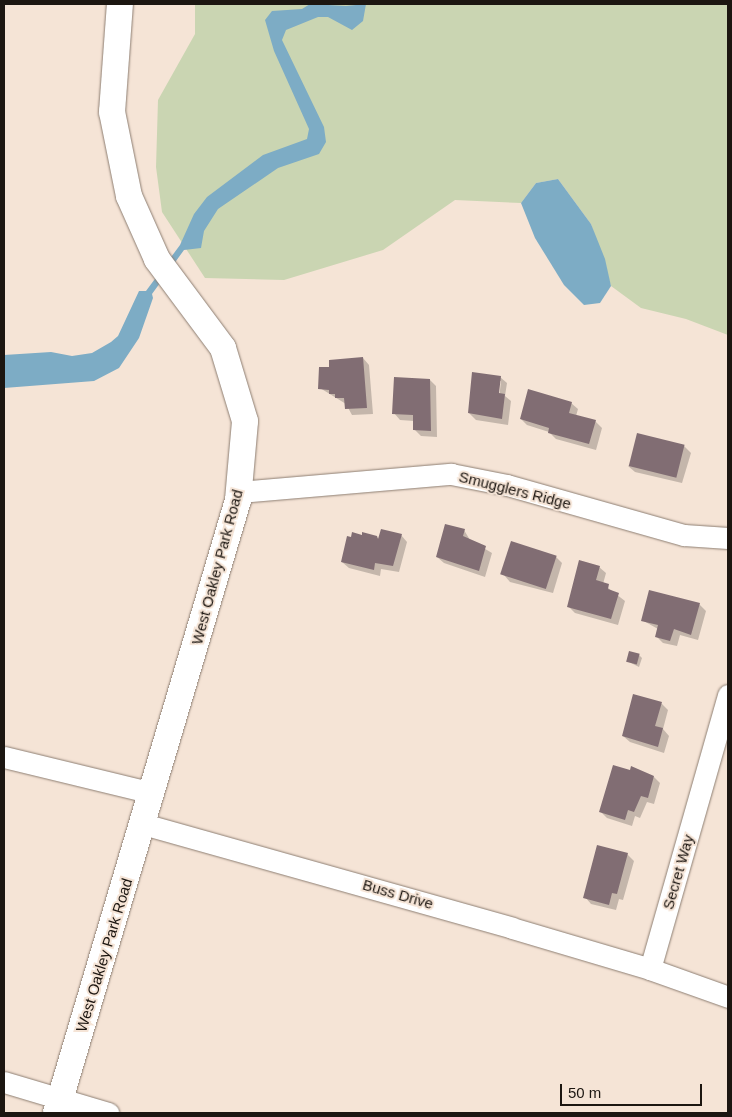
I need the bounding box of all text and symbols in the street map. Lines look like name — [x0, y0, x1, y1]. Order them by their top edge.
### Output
street label: Smugglers Ridge — [457, 467, 573, 513]
street label: West Oakley Park Road — [188, 488, 246, 646]
street label: Secret Way — [659, 833, 697, 911]
street label: Buss Drive — [361, 875, 435, 913]
street label: West Oakley Park Road — [72, 876, 136, 1034]
scale bar — [562, 1074, 704, 1106]
text: 50 m — [568, 1084, 601, 1101]

